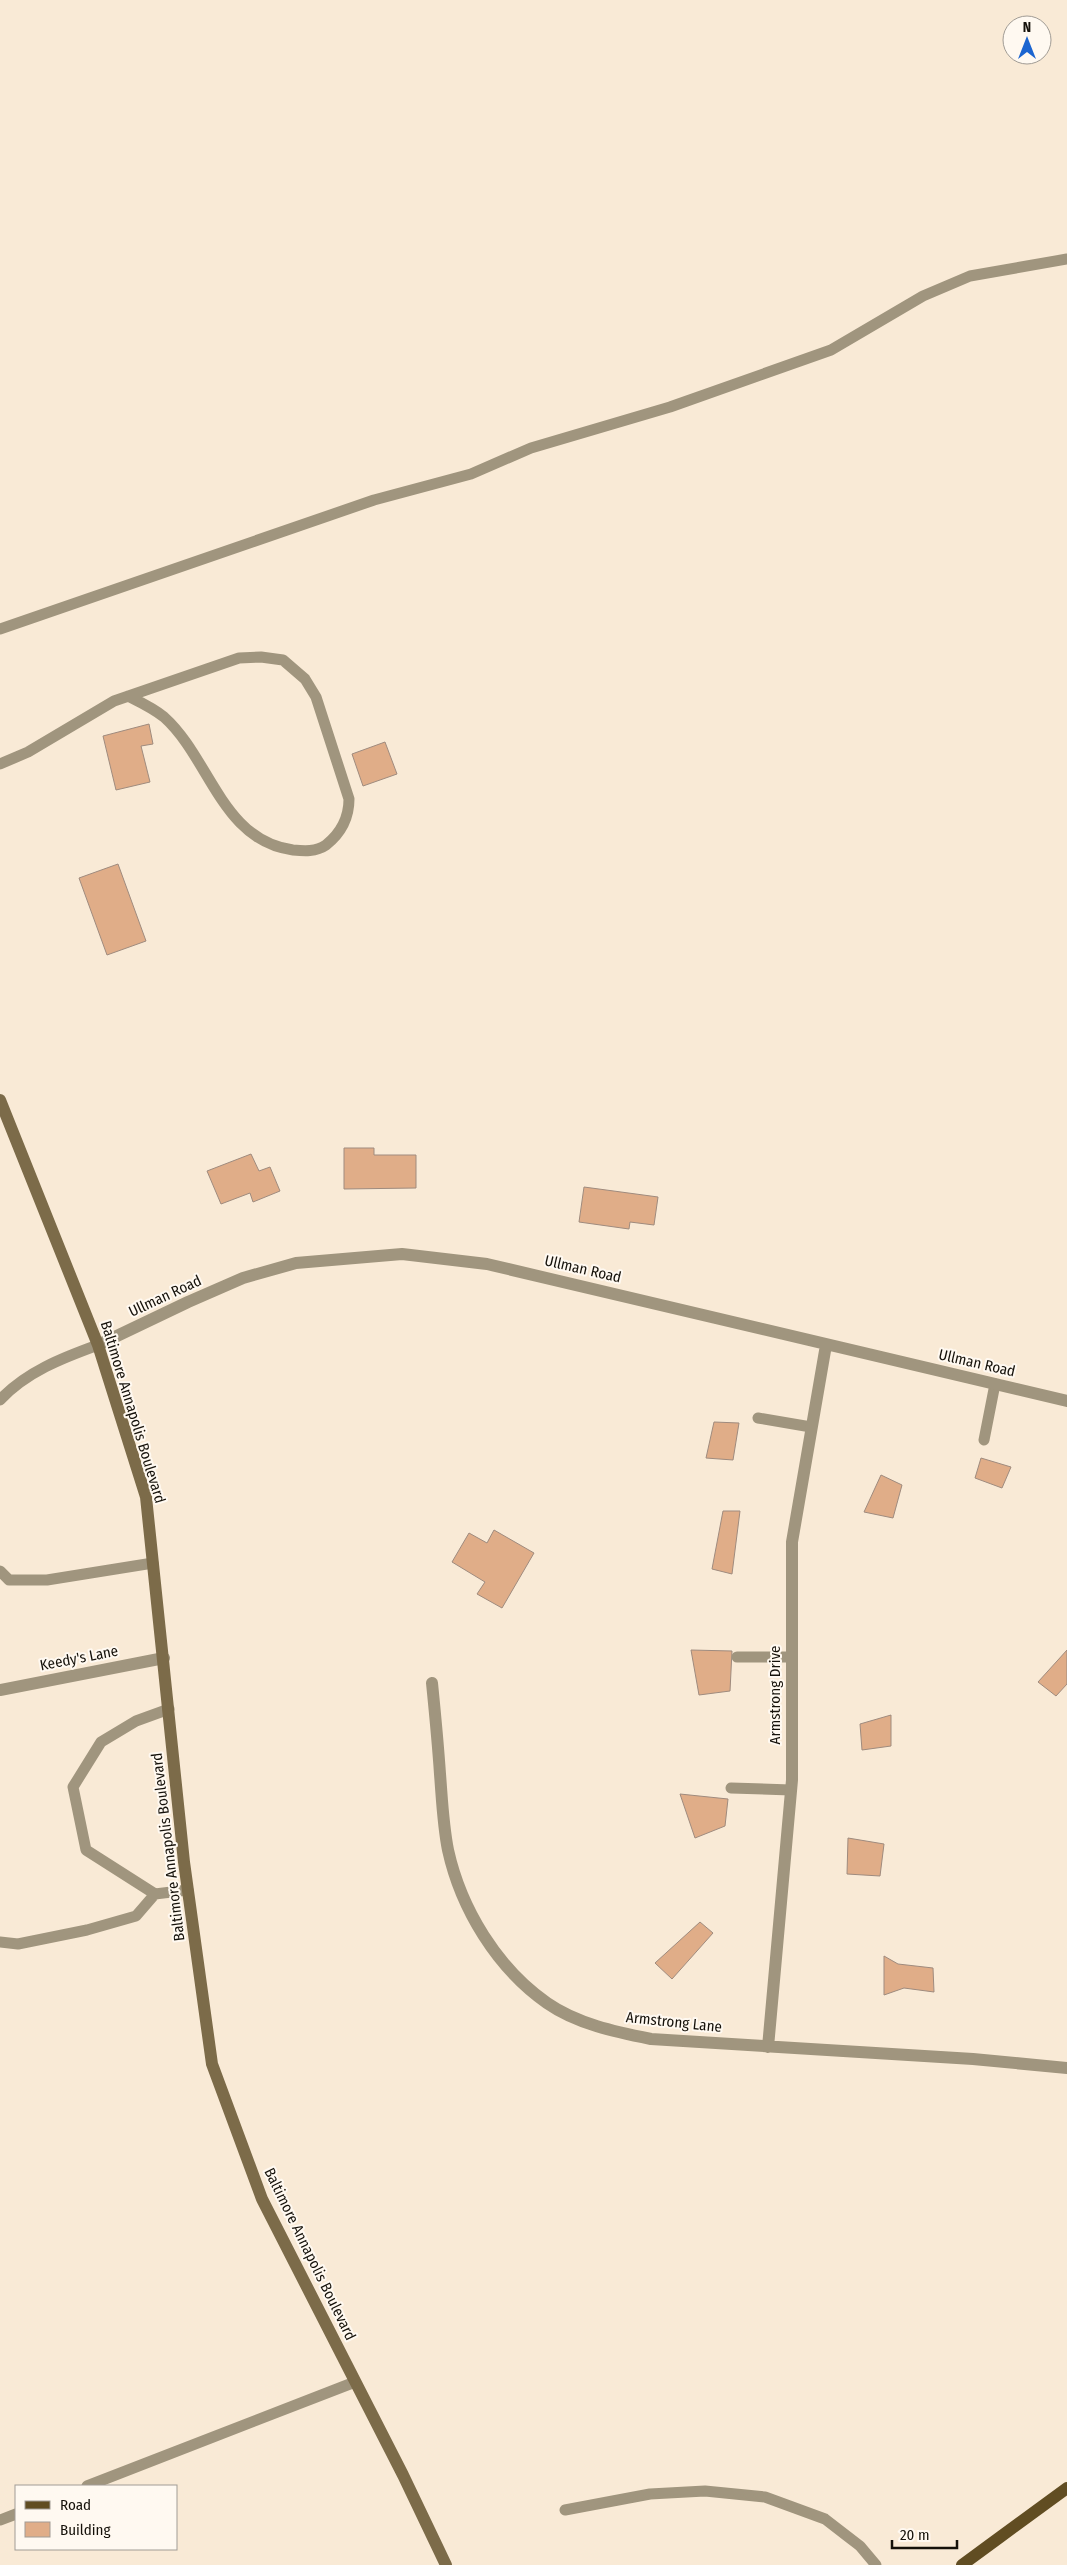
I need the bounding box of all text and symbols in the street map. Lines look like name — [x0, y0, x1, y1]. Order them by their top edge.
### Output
north arrow — [1002, 15, 1052, 65]
text: N — [1023, 19, 1031, 36]
street label: Ullman Road — [543, 1251, 623, 1287]
street label: Ullman Road — [126, 1271, 204, 1321]
street label: Baltimore Annapolis Boulevard — [97, 1319, 169, 1505]
street label: Ullman Road — [937, 1345, 1017, 1381]
street label: Keedy's Lane — [38, 1642, 120, 1674]
street label: Armstrong Drive — [766, 1646, 784, 1744]
street label: Baltimore Annapolis Boulevard — [148, 1752, 188, 1942]
street label: Armstrong Lane — [625, 2008, 723, 2036]
street label: Baltimore Annapolis Boulevard — [260, 2165, 360, 2343]
legend — [15, 2485, 178, 2550]
text: Road — [60, 2496, 91, 2514]
scale bar — [892, 2518, 957, 2550]
text: Building — [60, 2521, 111, 2539]
text: 20 m — [900, 2526, 930, 2544]

